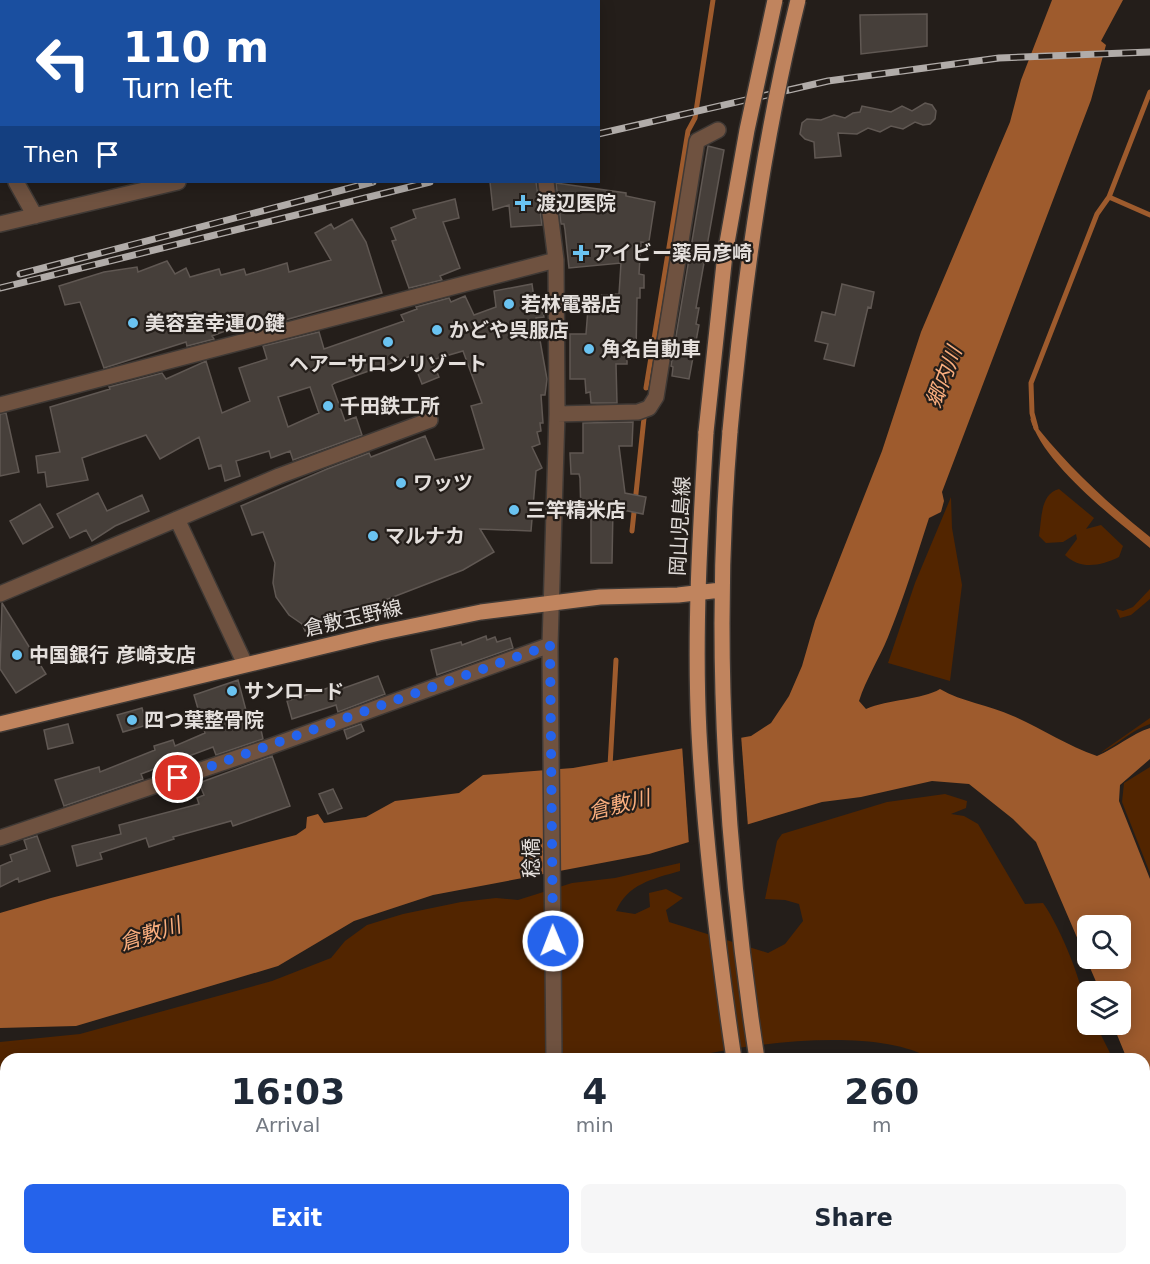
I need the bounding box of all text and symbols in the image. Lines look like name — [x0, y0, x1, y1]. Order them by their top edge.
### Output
text: 110 m — [123, 23, 269, 72]
icon: left — [24, 24, 102, 102]
text: Turn left — [123, 73, 233, 104]
icon: arrive — [91, 138, 124, 171]
text: Then — [24, 142, 79, 167]
place label: 渡辺医院 — [536, 191, 616, 215]
marker: 渡辺医院 — [514, 194, 532, 212]
place label: アイビー薬局彦崎 — [593, 241, 752, 265]
marker: アイビー薬局彦崎 — [574, 246, 588, 260]
place label: 若林電器店 — [521, 292, 621, 316]
marker: 若林電器店 — [502, 297, 516, 311]
place label: 美容室幸運の鍵 — [145, 311, 285, 335]
marker: 美容室幸運の鍵 — [126, 316, 140, 330]
place label: かどや呉服店 — [449, 318, 569, 342]
marker: かどや呉服店 — [430, 323, 444, 337]
marker: ヘアーサロンリゾート — [381, 335, 395, 349]
place label: 角名自動車 — [601, 337, 701, 361]
water label: 郷内川 — [922, 341, 967, 411]
marker: 角名自動車 — [582, 342, 596, 356]
place label: ヘアーサロンリゾート — [289, 352, 487, 376]
place label: 千田鉄工所 — [340, 394, 440, 418]
marker: 千田鉄工所 — [321, 399, 335, 413]
place label: ワッツ — [413, 471, 473, 495]
street label: 岡山児島線 — [665, 475, 695, 577]
marker: ワッツ — [394, 476, 408, 490]
place label: 三竿精米店 — [526, 498, 626, 522]
marker: 三竿精米店 — [507, 503, 521, 517]
place label: マルナカ — [385, 524, 465, 548]
marker: マルナカ — [366, 529, 380, 543]
street label: 倉敷玉野線 — [302, 595, 404, 641]
place label: 中国銀行 彦崎支店 — [29, 643, 196, 667]
marker: 中国銀行 彦崎支店 — [10, 648, 24, 662]
place label: サンロード — [244, 679, 344, 703]
marker: サンロード — [225, 684, 239, 698]
place label: 四つ葉整骨院 — [144, 708, 264, 732]
marker: 四つ葉整骨院 — [125, 713, 139, 727]
pin — [152, 752, 203, 803]
icon: arrive — [161, 761, 194, 794]
water label: 倉敷川 — [586, 785, 654, 824]
street label: 稔橋 — [519, 838, 543, 878]
position arrow — [521, 909, 585, 973]
water label: 倉敷川 — [116, 912, 186, 955]
map controls — [1077, 915, 1131, 1035]
button: search — [1077, 915, 1131, 969]
button: layers — [1077, 981, 1131, 1035]
text: 16:03 — [231, 1071, 345, 1112]
text: 4 — [582, 1071, 607, 1112]
text: 260 — [844, 1071, 919, 1112]
text: Arrival — [255, 1113, 320, 1137]
text: min — [576, 1113, 614, 1137]
text: m — [872, 1113, 892, 1137]
button: Exit — [24, 1184, 569, 1253]
button: Share — [581, 1184, 1126, 1253]

